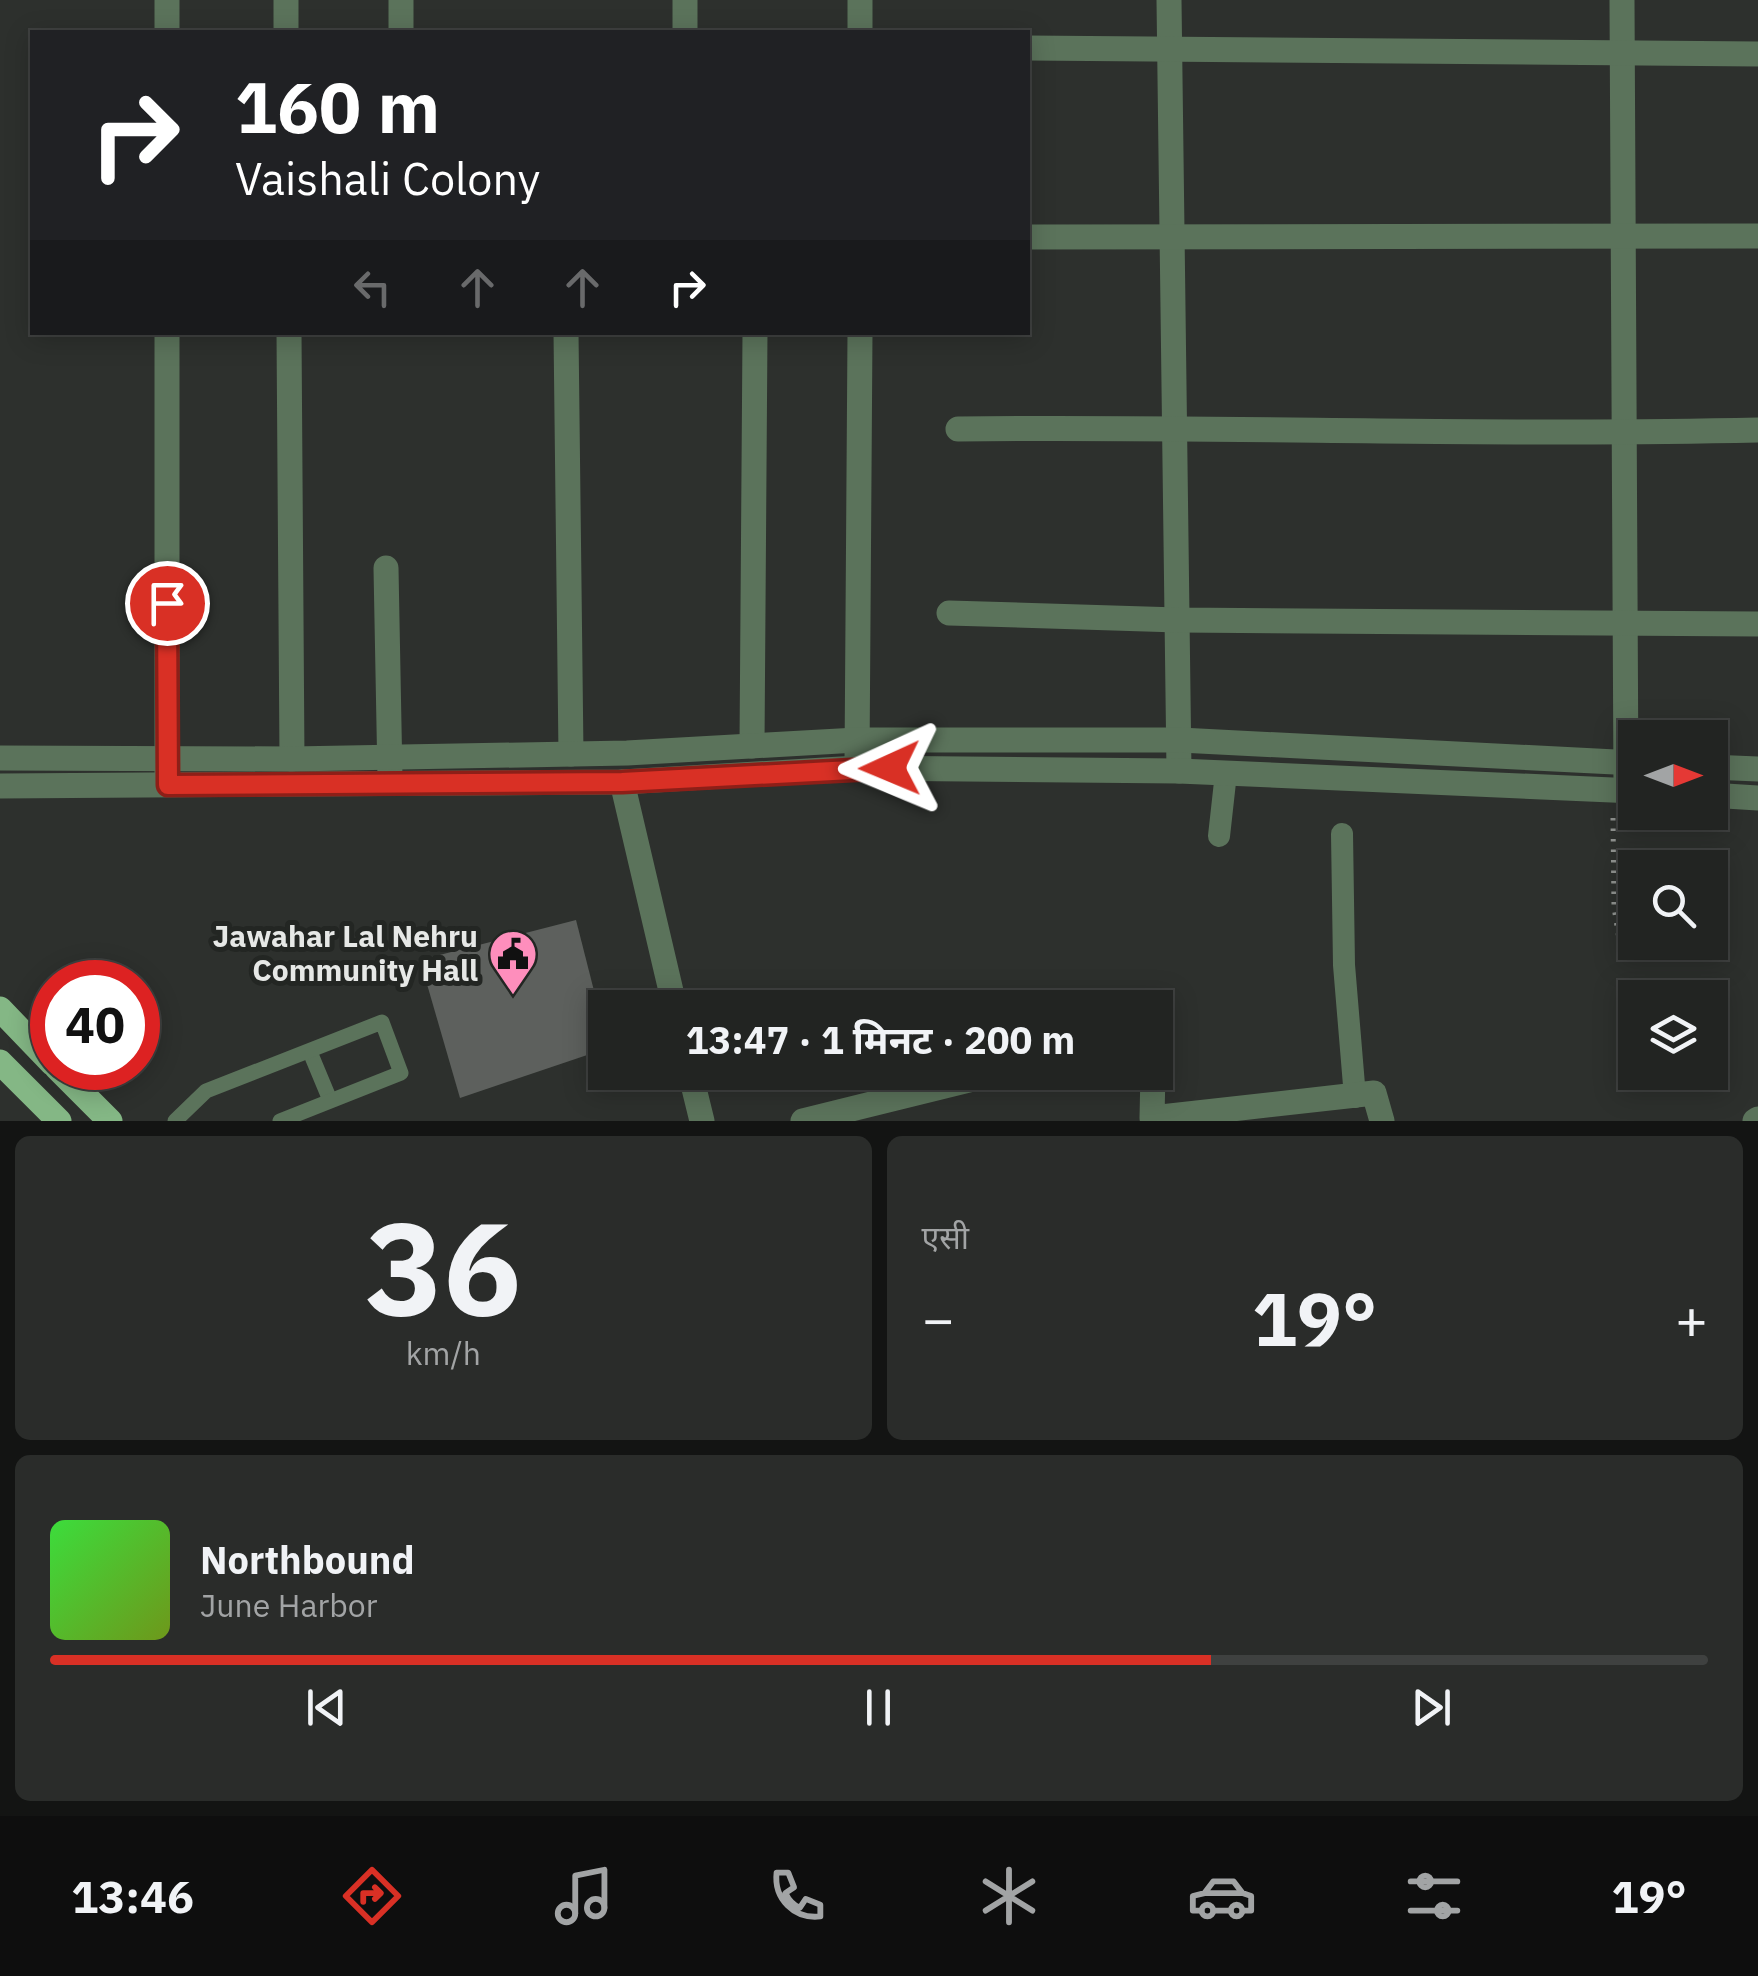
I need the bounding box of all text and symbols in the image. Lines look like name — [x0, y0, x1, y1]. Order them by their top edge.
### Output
text: 160 m — [235, 61, 440, 152]
icon: right — [70, 70, 200, 200]
text: Vaishali Colony — [235, 149, 540, 207]
icon: left — [345, 260, 400, 315]
icon: ahead — [450, 260, 505, 315]
icon: ahead — [555, 260, 610, 315]
icon: right — [660, 260, 715, 315]
pin — [125, 561, 210, 646]
icon: arrive — [140, 576, 195, 631]
position arrow — [838, 716, 942, 820]
north arrow — [1618, 720, 1728, 830]
map controls — [1618, 720, 1728, 1090]
button: search — [1618, 850, 1728, 960]
place label: Jawahar Lal Nehru Community Hall — [213, 916, 478, 989]
public building icon: Jawahar Lal Nehru Community Hall — [487, 928, 539, 996]
speed limit sign: 40 — [30, 960, 160, 1090]
button: layers — [1618, 980, 1728, 1090]
text: 13:47 · 1 मिनट · 200 m — [686, 1015, 1075, 1064]
text: 36 — [365, 1182, 521, 1351]
text: एसी — [922, 1216, 969, 1258]
text: 19° — [1252, 1269, 1377, 1367]
text: − — [922, 1283, 955, 1354]
text: + — [1675, 1283, 1708, 1354]
text: km/h — [406, 1332, 481, 1374]
text: Northbound — [200, 1535, 415, 1584]
text: June Harbor — [200, 1584, 377, 1626]
icon: previous — [299, 1680, 354, 1735]
icon: pause — [851, 1680, 906, 1735]
icon: next — [1404, 1680, 1459, 1735]
icon: directions — [337, 1861, 407, 1931]
icon: music — [549, 1861, 619, 1931]
icon: phone — [762, 1861, 832, 1931]
icon: climate — [974, 1861, 1044, 1931]
icon: car — [1187, 1861, 1257, 1931]
icon: filters — [1399, 1861, 1469, 1931]
text: 13:46 — [71, 1867, 194, 1925]
text: 19° — [1611, 1867, 1687, 1925]

